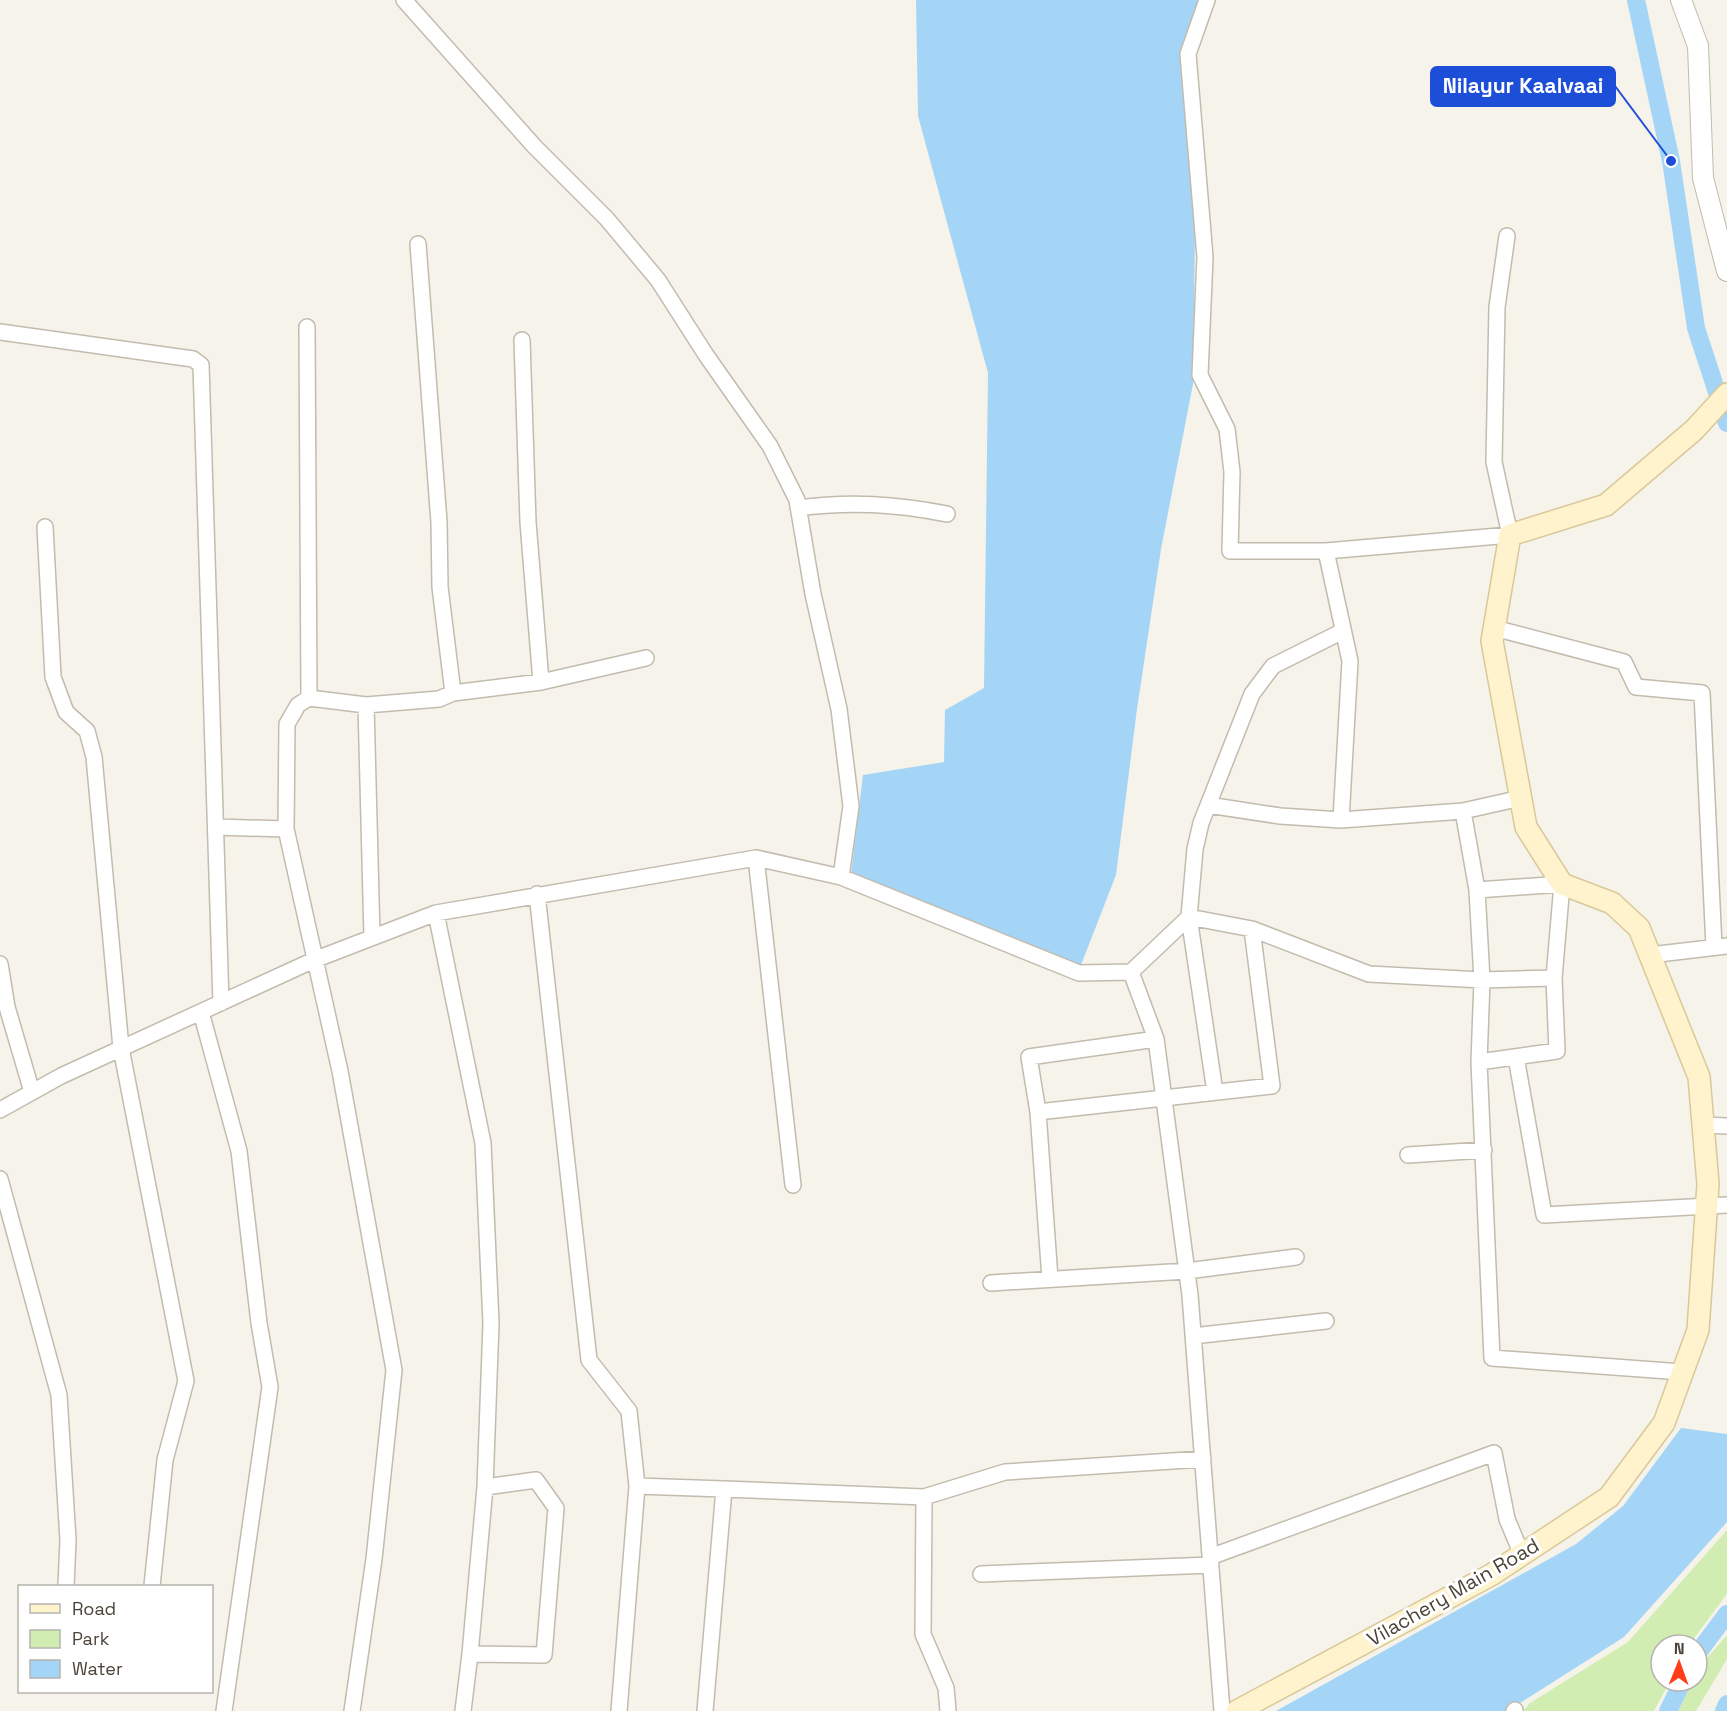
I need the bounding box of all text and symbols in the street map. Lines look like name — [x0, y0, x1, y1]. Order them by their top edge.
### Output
callout: Nilayur Kaalvaai — [1431, 67, 1615, 106]
text: Nilayur Kaalvaai — [1443, 72, 1603, 99]
street label: Vilachery Main Road — [1362, 1532, 1544, 1652]
legend — [18, 1585, 213, 1693]
text: Road — [72, 1597, 116, 1620]
text: Park — [72, 1627, 110, 1650]
north arrow — [1649, 1633, 1709, 1693]
text: N — [1674, 1638, 1685, 1659]
text: Water — [72, 1657, 123, 1680]

